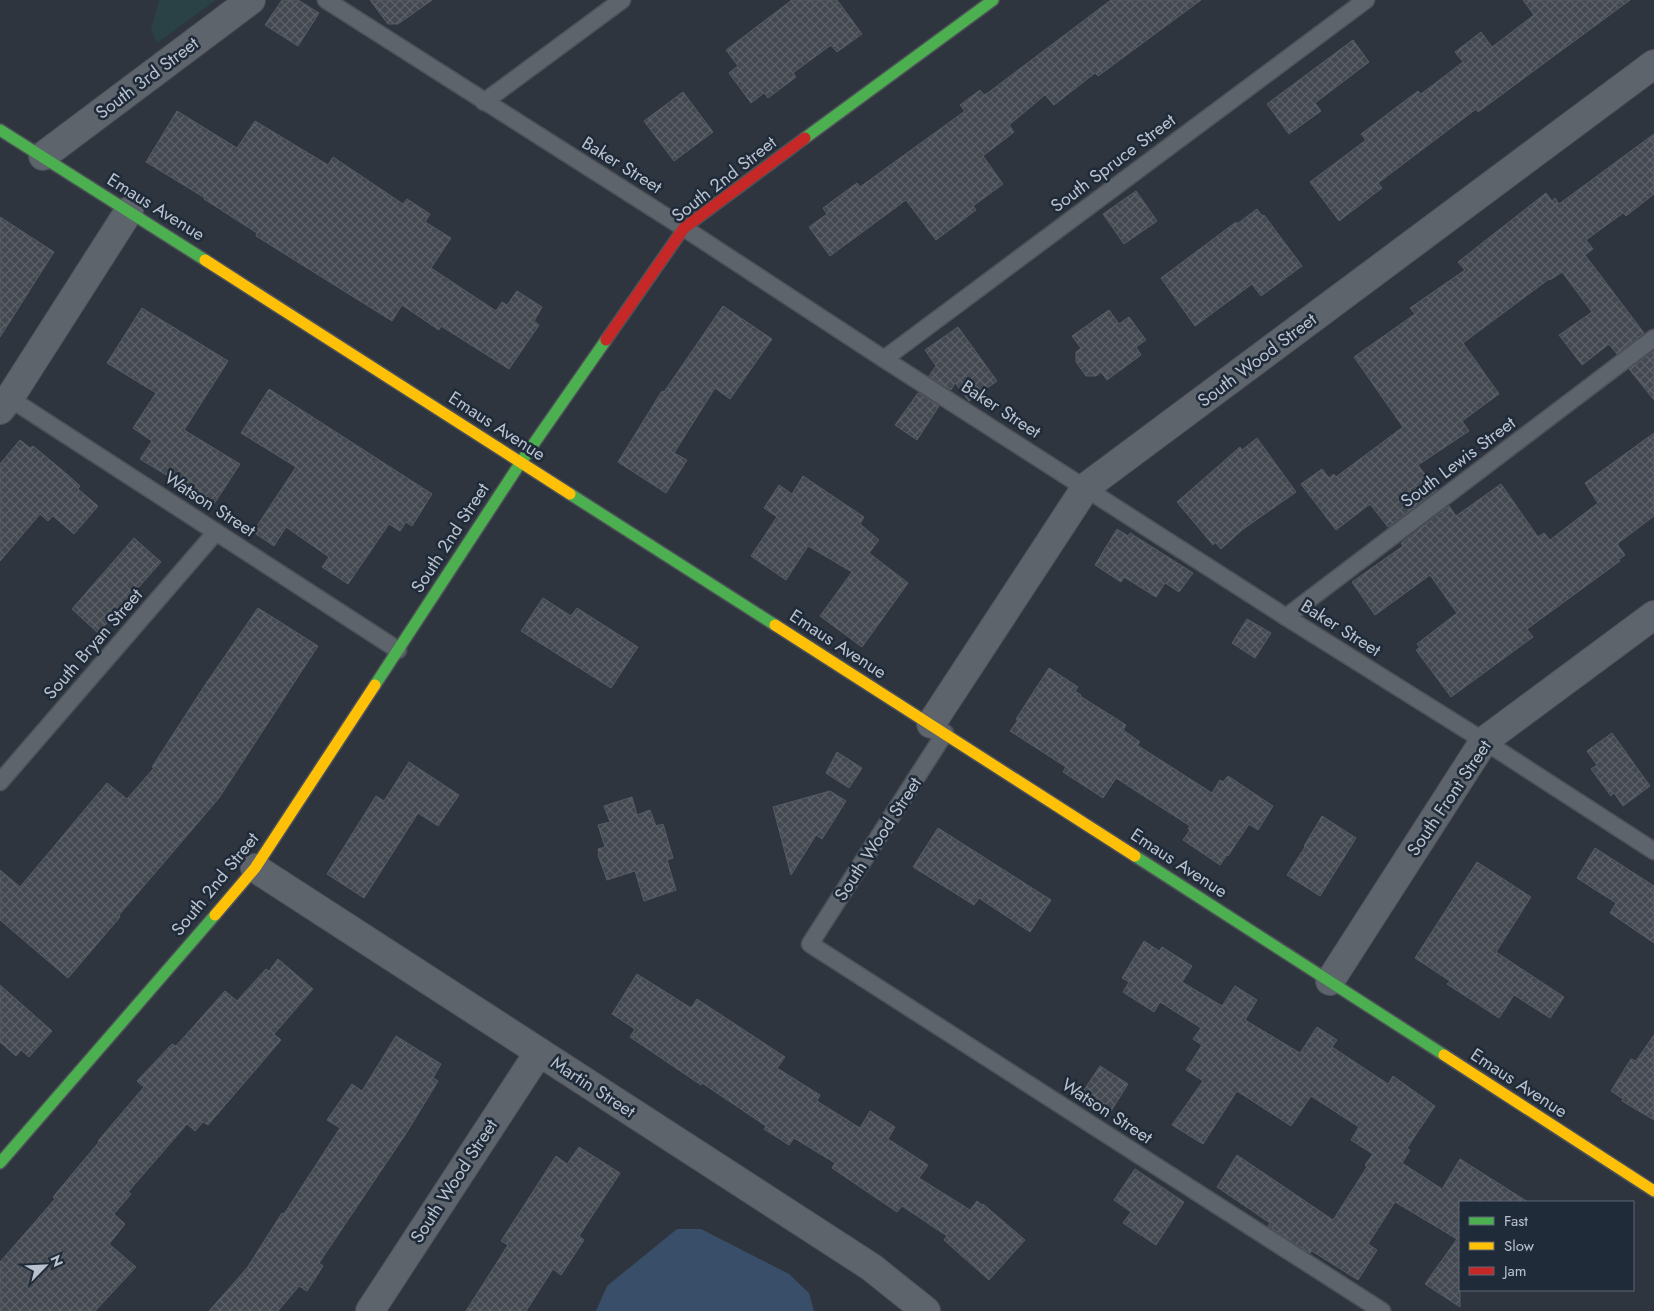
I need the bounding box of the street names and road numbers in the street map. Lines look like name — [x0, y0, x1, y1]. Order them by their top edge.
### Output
street label: South 3rd Street — [90, 30, 204, 125]
street label: South Spruce Street — [1045, 107, 1181, 219]
street label: South 2nd Street — [666, 129, 782, 228]
street label: Baker Street — [577, 130, 668, 200]
street label: Emaus Avenue — [102, 167, 210, 247]
street label: South Wood Street — [1192, 306, 1322, 413]
street label: Baker Street — [956, 374, 1046, 445]
street label: Emaus Avenue — [443, 385, 551, 467]
street label: South Lewis Street — [1395, 410, 1521, 514]
street label: Watson Street — [159, 465, 261, 544]
street label: South 2nd Street — [405, 477, 496, 598]
street label: South Bryan Street — [37, 582, 149, 705]
street label: Baker Street — [1296, 593, 1387, 663]
street label: Emaus Avenue — [784, 603, 892, 685]
street label: South Front Street — [1401, 734, 1498, 861]
street label: South Wood Street — [828, 771, 928, 906]
street label: Emaus Avenue — [1125, 822, 1233, 904]
street label: South 2nd Street — [165, 826, 265, 941]
street label: Emaus Avenue — [1465, 1042, 1573, 1124]
street label: Martin Street — [546, 1050, 641, 1124]
street label: Watson Street — [1056, 1072, 1158, 1151]
street label: South Wood Street — [404, 1113, 504, 1248]

